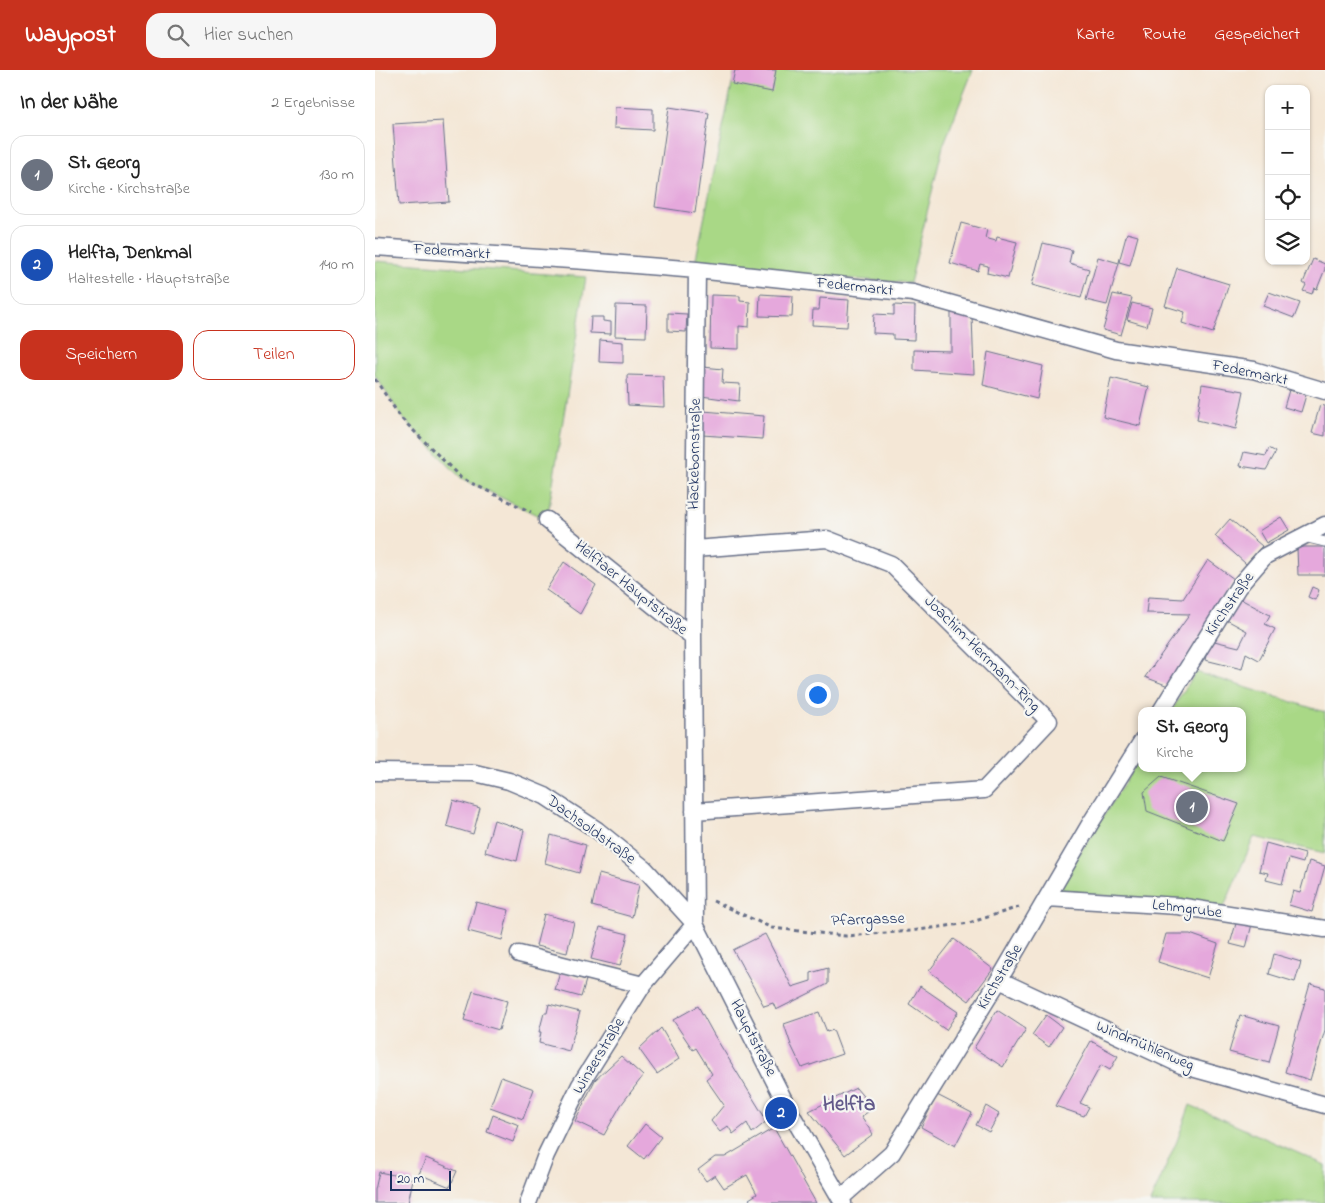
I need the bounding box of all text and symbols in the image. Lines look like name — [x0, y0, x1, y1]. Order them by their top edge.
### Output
search box — [146, 13, 496, 58]
text: Waypost — [25, 18, 116, 53]
icon: search — [164, 21, 192, 49]
text: Hier suchen — [204, 22, 293, 49]
text: Karte — [1076, 22, 1114, 48]
text: Route — [1142, 22, 1186, 48]
text: Gespeichert — [1214, 22, 1300, 48]
map controls — [1265, 85, 1310, 265]
button: + — [1265, 85, 1310, 130]
text: In der Nähe — [20, 88, 118, 118]
text: 2 Ergebnisse — [271, 91, 355, 115]
button: − — [1265, 130, 1310, 175]
text: St. Georg — [68, 150, 140, 177]
text: 1 — [34, 163, 40, 187]
text: 130 m — [319, 163, 354, 187]
button: locate — [1265, 175, 1310, 220]
text: Kirche · Kirchstraße — [68, 177, 190, 201]
button: layers — [1265, 220, 1310, 265]
street label: Federmarkt — [412, 237, 492, 267]
text: Helfta, Denkmal — [68, 240, 192, 267]
text: 2 — [33, 253, 41, 277]
text: 140 m — [319, 253, 354, 277]
text: Haltestelle · Hauptstraße — [68, 267, 230, 291]
street label: Federmarkt — [814, 271, 895, 303]
button: Speichern — [20, 330, 183, 380]
button: Teilen — [193, 330, 355, 380]
street label: Federmarkt — [1209, 353, 1291, 393]
street label: Hackebornstraße — [682, 397, 708, 510]
street label: Helftaer Hauptstraße — [569, 535, 694, 642]
street label: Kirchstraße — [1199, 567, 1261, 641]
street label: Joachim-Herrmann-Ring — [918, 590, 1046, 718]
your location — [805, 682, 831, 708]
popup — [1138, 707, 1246, 772]
text: St. Georg — [1156, 714, 1228, 741]
text: Kirche — [1156, 741, 1194, 765]
pin: 1 — [1176, 788, 1208, 826]
street label: Dachsoldstraße — [540, 789, 641, 871]
street label: Lehmgrube — [1151, 893, 1224, 925]
street label: Pfarrgasse — [831, 907, 906, 933]
street label: Kirchstraße — [971, 939, 1030, 1014]
street label: Hauptstraße — [723, 995, 783, 1082]
street label: Winzerstraße — [567, 1012, 632, 1099]
street label: Windmühlenweg — [1092, 1014, 1198, 1078]
district label: Helfta — [823, 1090, 875, 1120]
pin: 2 — [765, 1094, 797, 1132]
scale bar — [390, 1168, 451, 1191]
text: 20 m — [397, 1169, 424, 1190]

